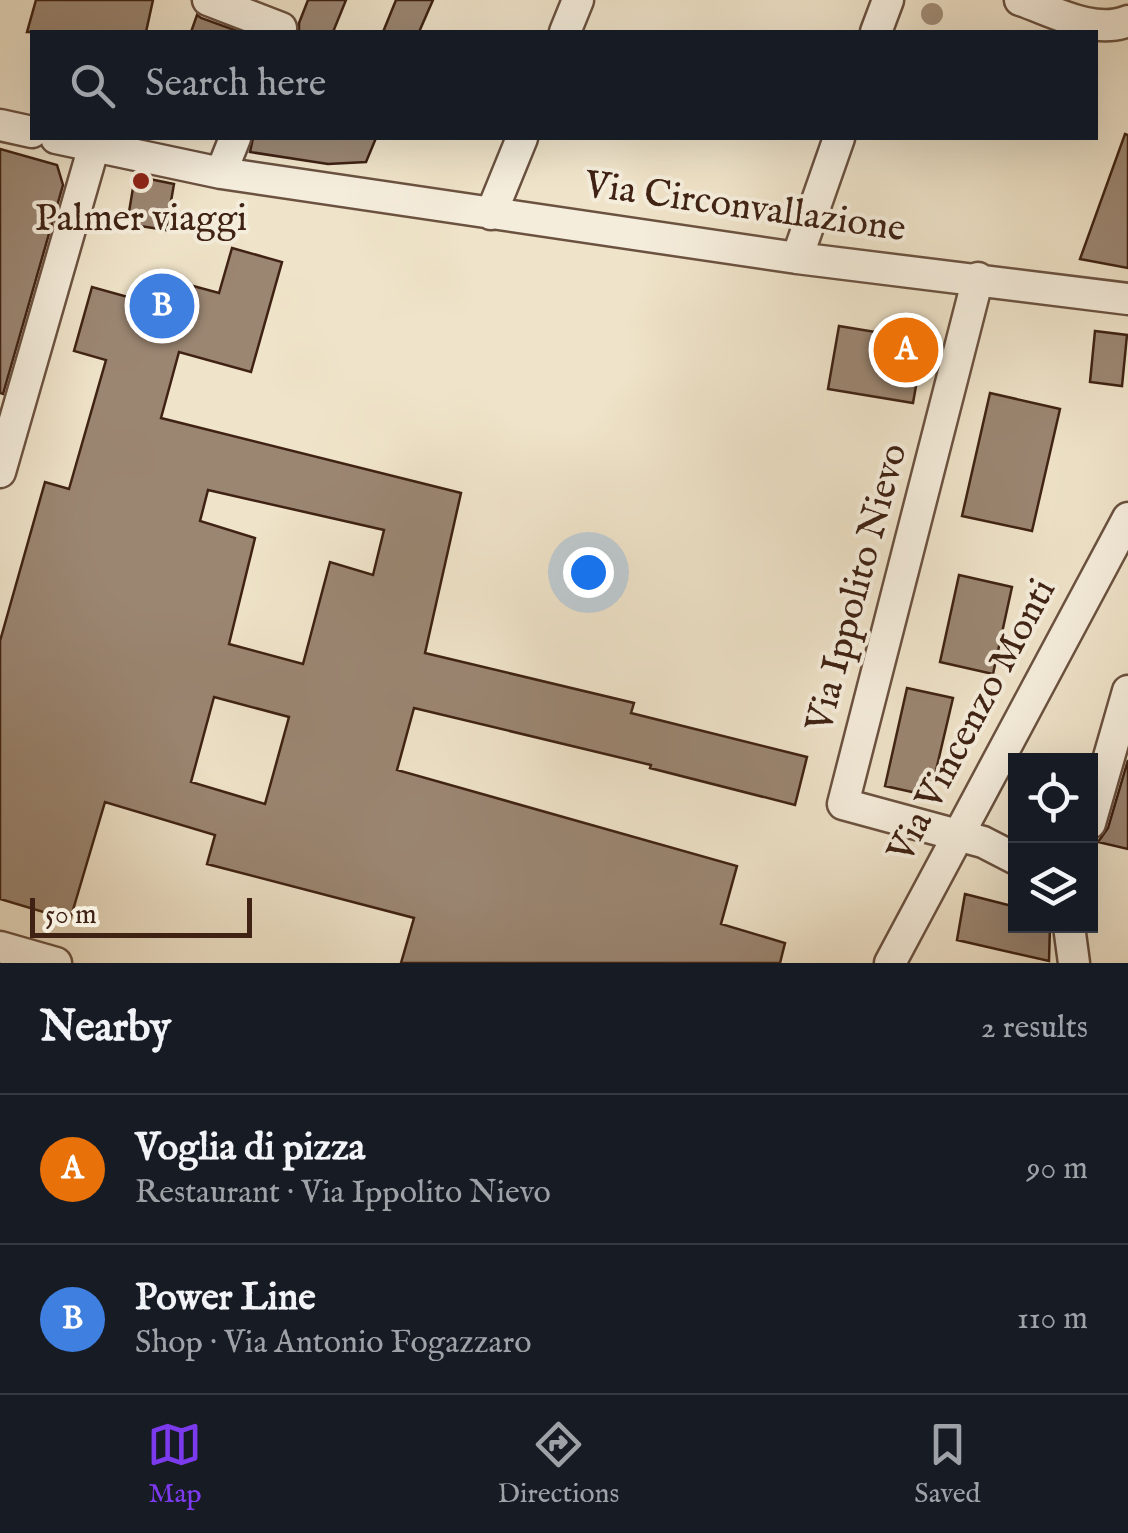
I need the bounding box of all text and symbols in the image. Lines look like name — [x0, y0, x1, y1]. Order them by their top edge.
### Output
search box — [30, 30, 1098, 140]
icon: search — [65, 58, 120, 113]
text: Search here — [145, 61, 326, 109]
street label: Via Circonvallazione — [581, 162, 908, 254]
marker: Palmer viaggi — [130, 170, 152, 192]
place label: Palmer viaggi — [35, 196, 247, 244]
pin: B — [130, 268, 194, 344]
pin: A — [874, 312, 938, 388]
street label: Via Ippolito Nievo — [796, 439, 920, 738]
your location — [563, 547, 614, 598]
street label: Via Vincenzo Monti — [878, 571, 1068, 872]
map controls — [1008, 753, 1098, 933]
button: locate — [1008, 753, 1098, 843]
button: layers — [1008, 843, 1098, 933]
scale bar — [30, 893, 252, 938]
text: 50 m — [45, 898, 97, 933]
text: Nearby — [40, 1002, 171, 1055]
text: 2 results — [981, 1008, 1088, 1049]
text: Voglia di pizza — [135, 1125, 365, 1173]
text: A — [62, 1149, 83, 1190]
text: 90 m — [1027, 1149, 1088, 1190]
text: Restaurant · Via Ippolito Nievo — [135, 1173, 551, 1214]
text: Power Line — [135, 1275, 316, 1323]
text: B — [62, 1299, 83, 1340]
text: 110 m — [1017, 1299, 1088, 1340]
text: Shop · Via Antonio Fogazzaro — [135, 1323, 531, 1364]
tab: Map — [147, 1417, 202, 1512]
tab: Directions — [497, 1417, 619, 1512]
tab: Saved — [914, 1417, 981, 1512]

